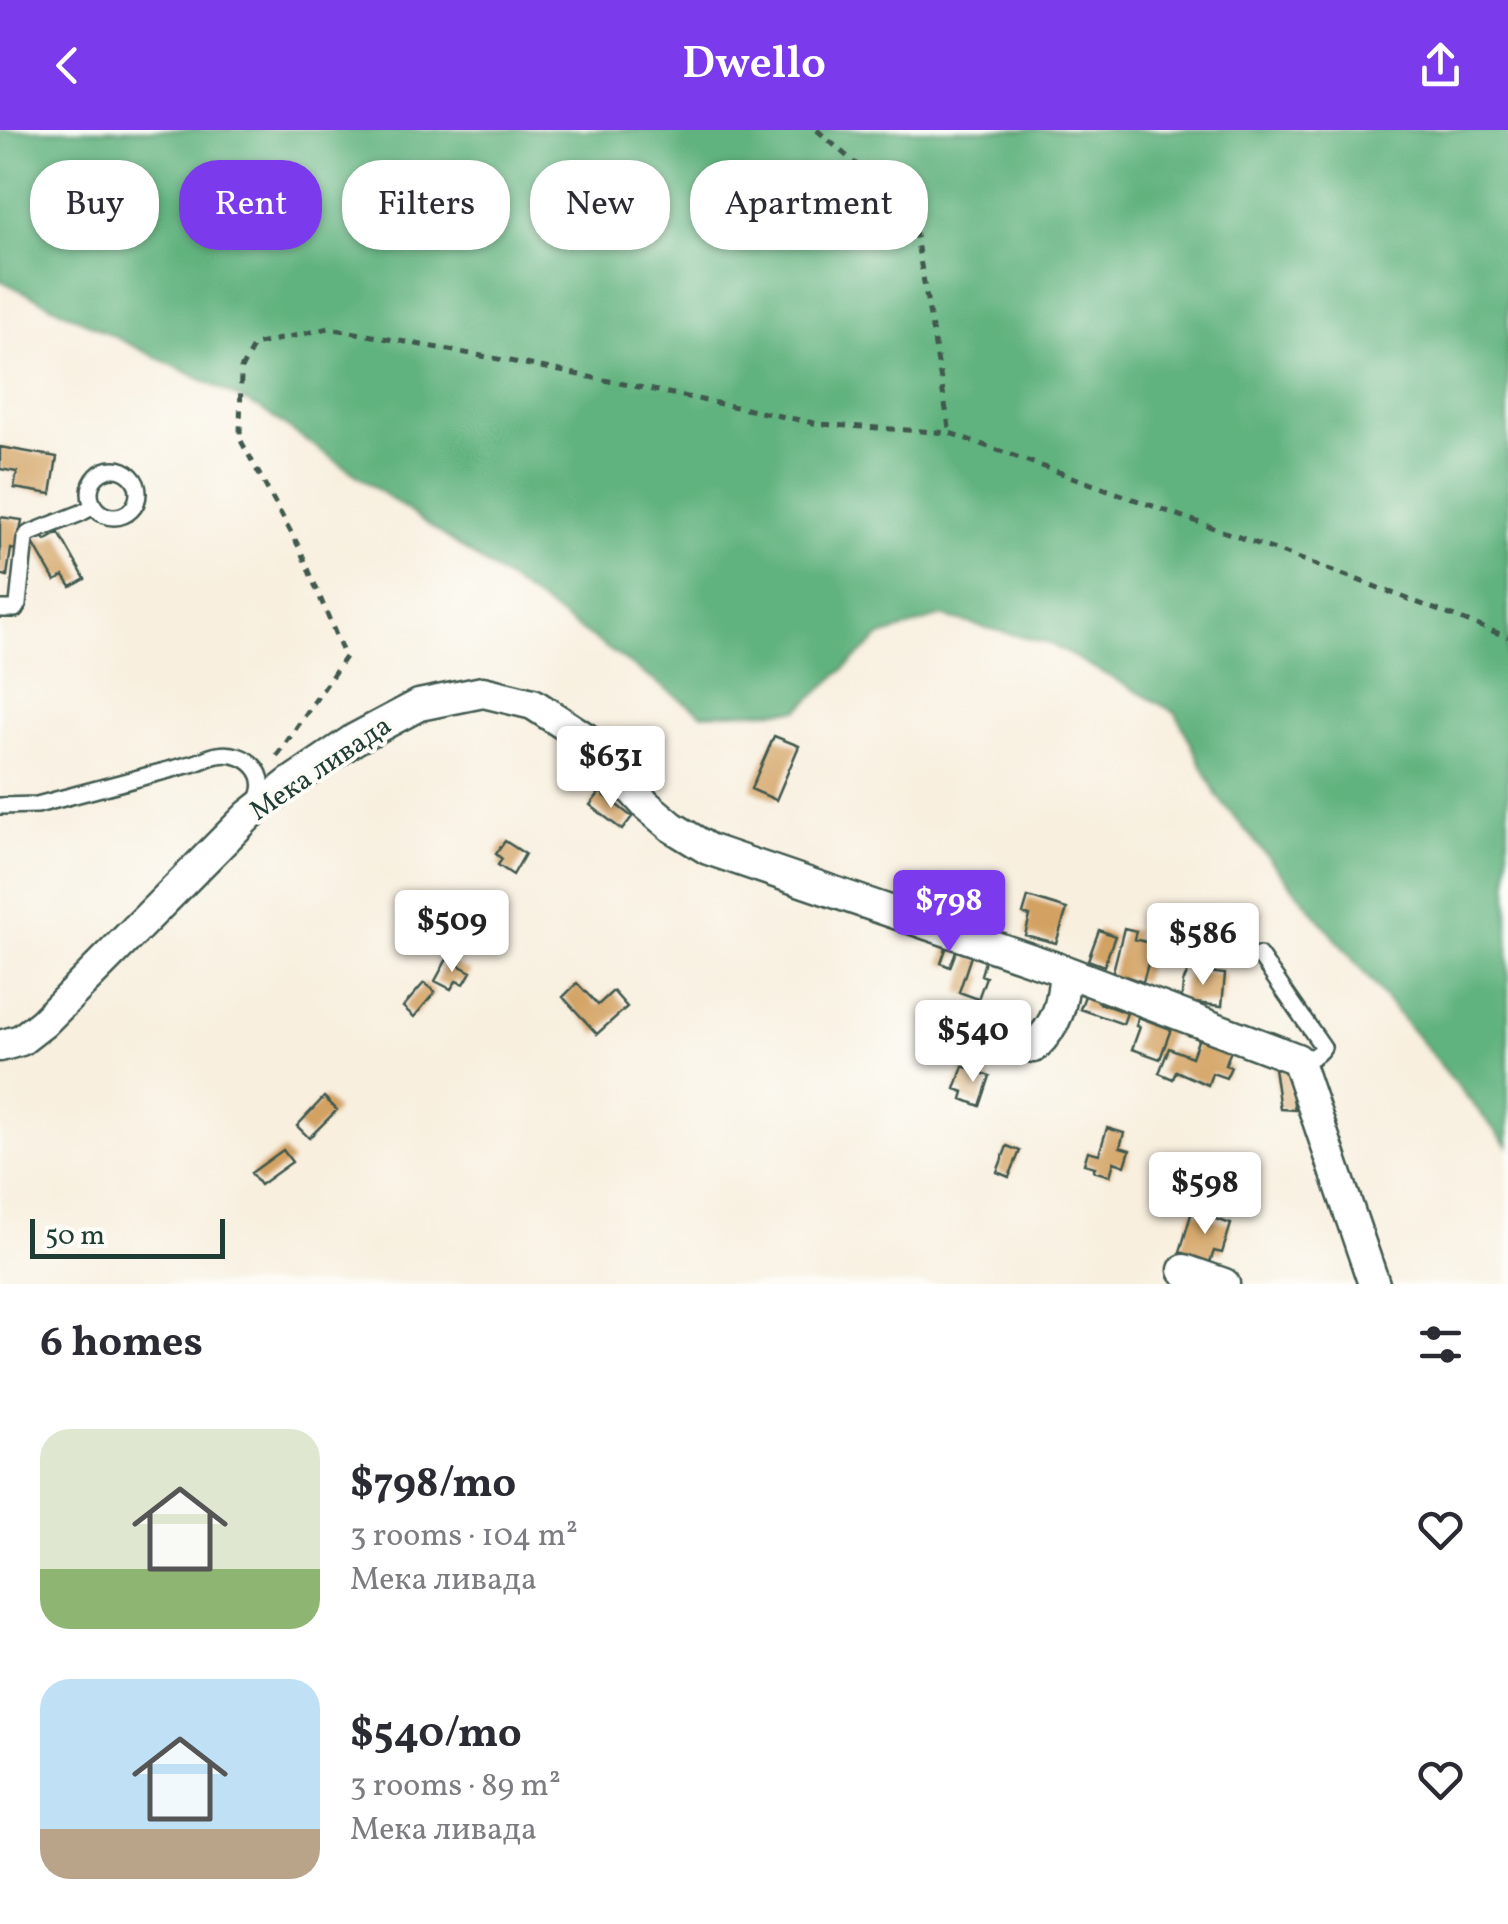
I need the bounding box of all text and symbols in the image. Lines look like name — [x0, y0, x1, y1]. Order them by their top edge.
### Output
text: Dwello — [682, 34, 826, 97]
icon: back — [40, 38, 95, 93]
icon: share — [1413, 38, 1468, 93]
chip: Buy — [30, 160, 159, 250]
chip: Rent — [179, 160, 322, 250]
chip: Filters — [342, 160, 510, 250]
chip: New — [530, 160, 670, 250]
chip: Apartment — [690, 160, 928, 250]
street label: Мека ливада — [242, 707, 400, 831]
pin: $631 — [552, 726, 670, 811]
text: $631 — [579, 736, 643, 780]
pin: $798 — [890, 870, 1008, 955]
text: $798 — [915, 880, 983, 924]
pin: $509 — [393, 890, 511, 975]
text: $509 — [417, 900, 487, 944]
pin: $586 — [1144, 903, 1262, 988]
text: $586 — [1169, 913, 1237, 957]
pin: $540 — [914, 1000, 1032, 1085]
text: $540 — [937, 1010, 1009, 1054]
pin: $598 — [1146, 1152, 1264, 1237]
text: $598 — [1171, 1162, 1239, 1206]
scale bar — [30, 1214, 225, 1258]
text: 50 m — [45, 1217, 105, 1256]
text: 6 homes — [40, 1315, 203, 1374]
icon: filters — [1413, 1317, 1468, 1372]
text: $798/mo — [350, 1456, 516, 1515]
icon: home — [120, 1469, 240, 1589]
icon: heart — [1413, 1502, 1468, 1557]
text: 3 rooms · 104 m² — [350, 1515, 578, 1559]
text: Мека ливада — [350, 1559, 537, 1603]
text: $540/mo — [350, 1706, 522, 1765]
icon: home — [120, 1719, 240, 1839]
icon: heart — [1413, 1752, 1468, 1807]
text: 3 rooms · 89 m² — [350, 1765, 561, 1809]
text: Мека ливада — [350, 1809, 537, 1853]

